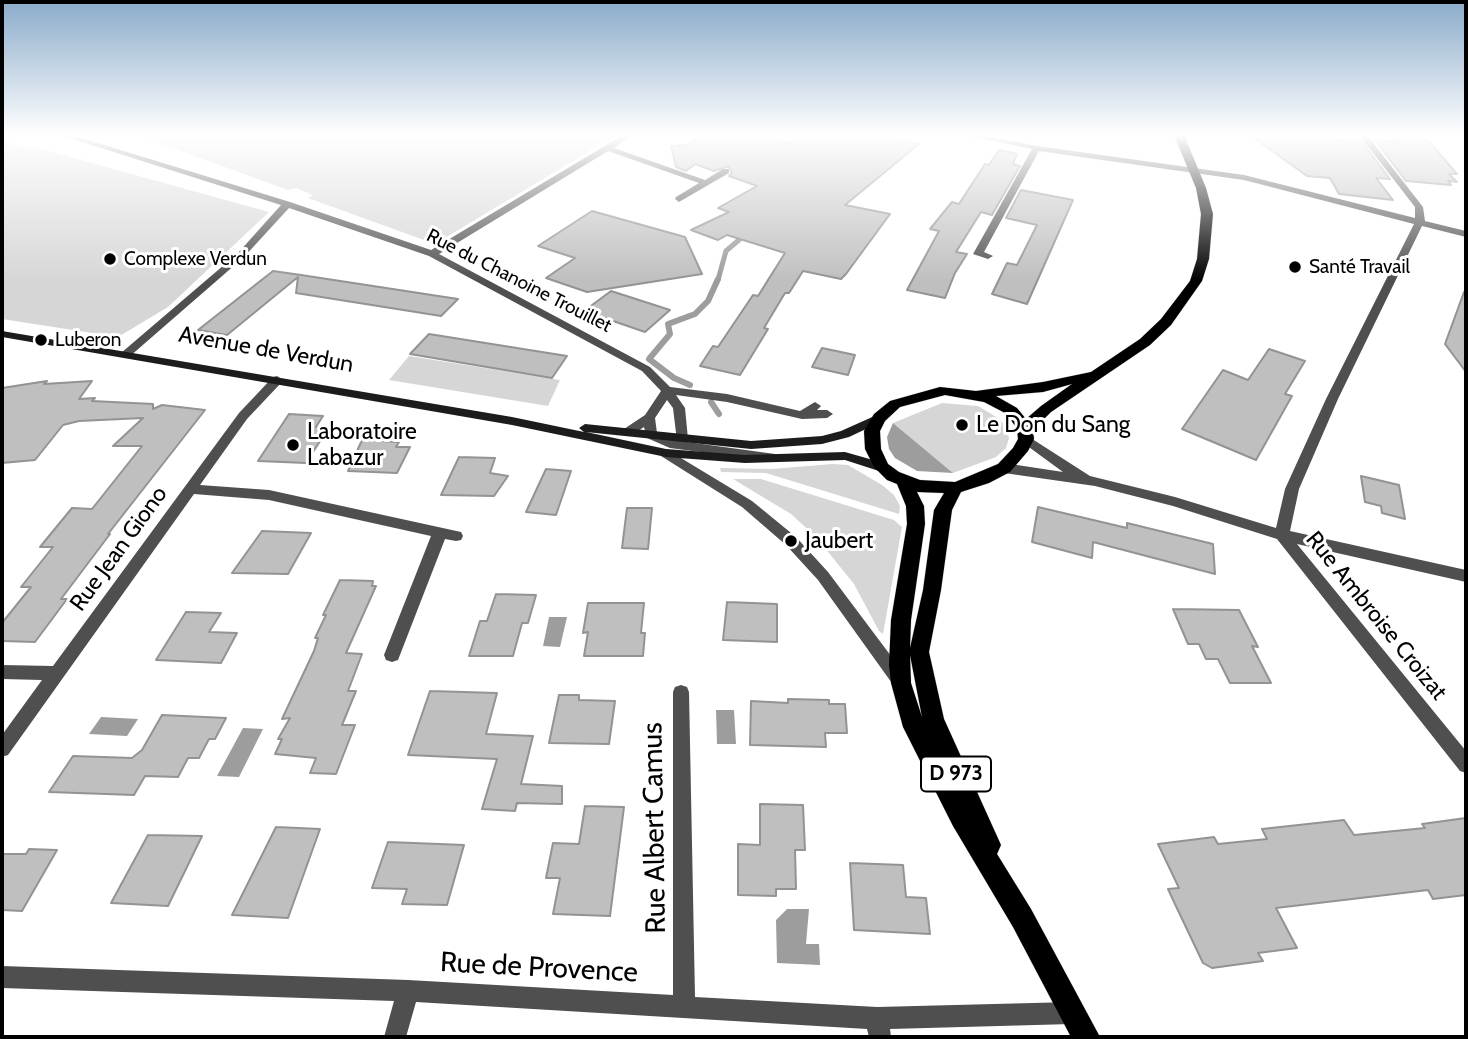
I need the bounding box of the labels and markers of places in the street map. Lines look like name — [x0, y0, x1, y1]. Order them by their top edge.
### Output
place label: Complexe Verdun — [124, 248, 267, 270]
marker: Complexe Verdun — [102, 251, 118, 267]
place label: Santé Travail — [1309, 256, 1410, 278]
marker: Santé Travail — [1287, 259, 1303, 275]
place label: Luberon — [55, 329, 121, 351]
marker: Luberon — [33, 332, 49, 348]
place label: Le Don du Sang — [976, 411, 1130, 439]
marker: Le Don du Sang — [954, 417, 970, 433]
place label: Laboratoire Labazur — [307, 418, 417, 472]
marker: Laboratoire Labazur — [285, 437, 301, 453]
place label: Jaubert — [805, 527, 873, 555]
marker: Jaubert — [783, 533, 799, 549]

